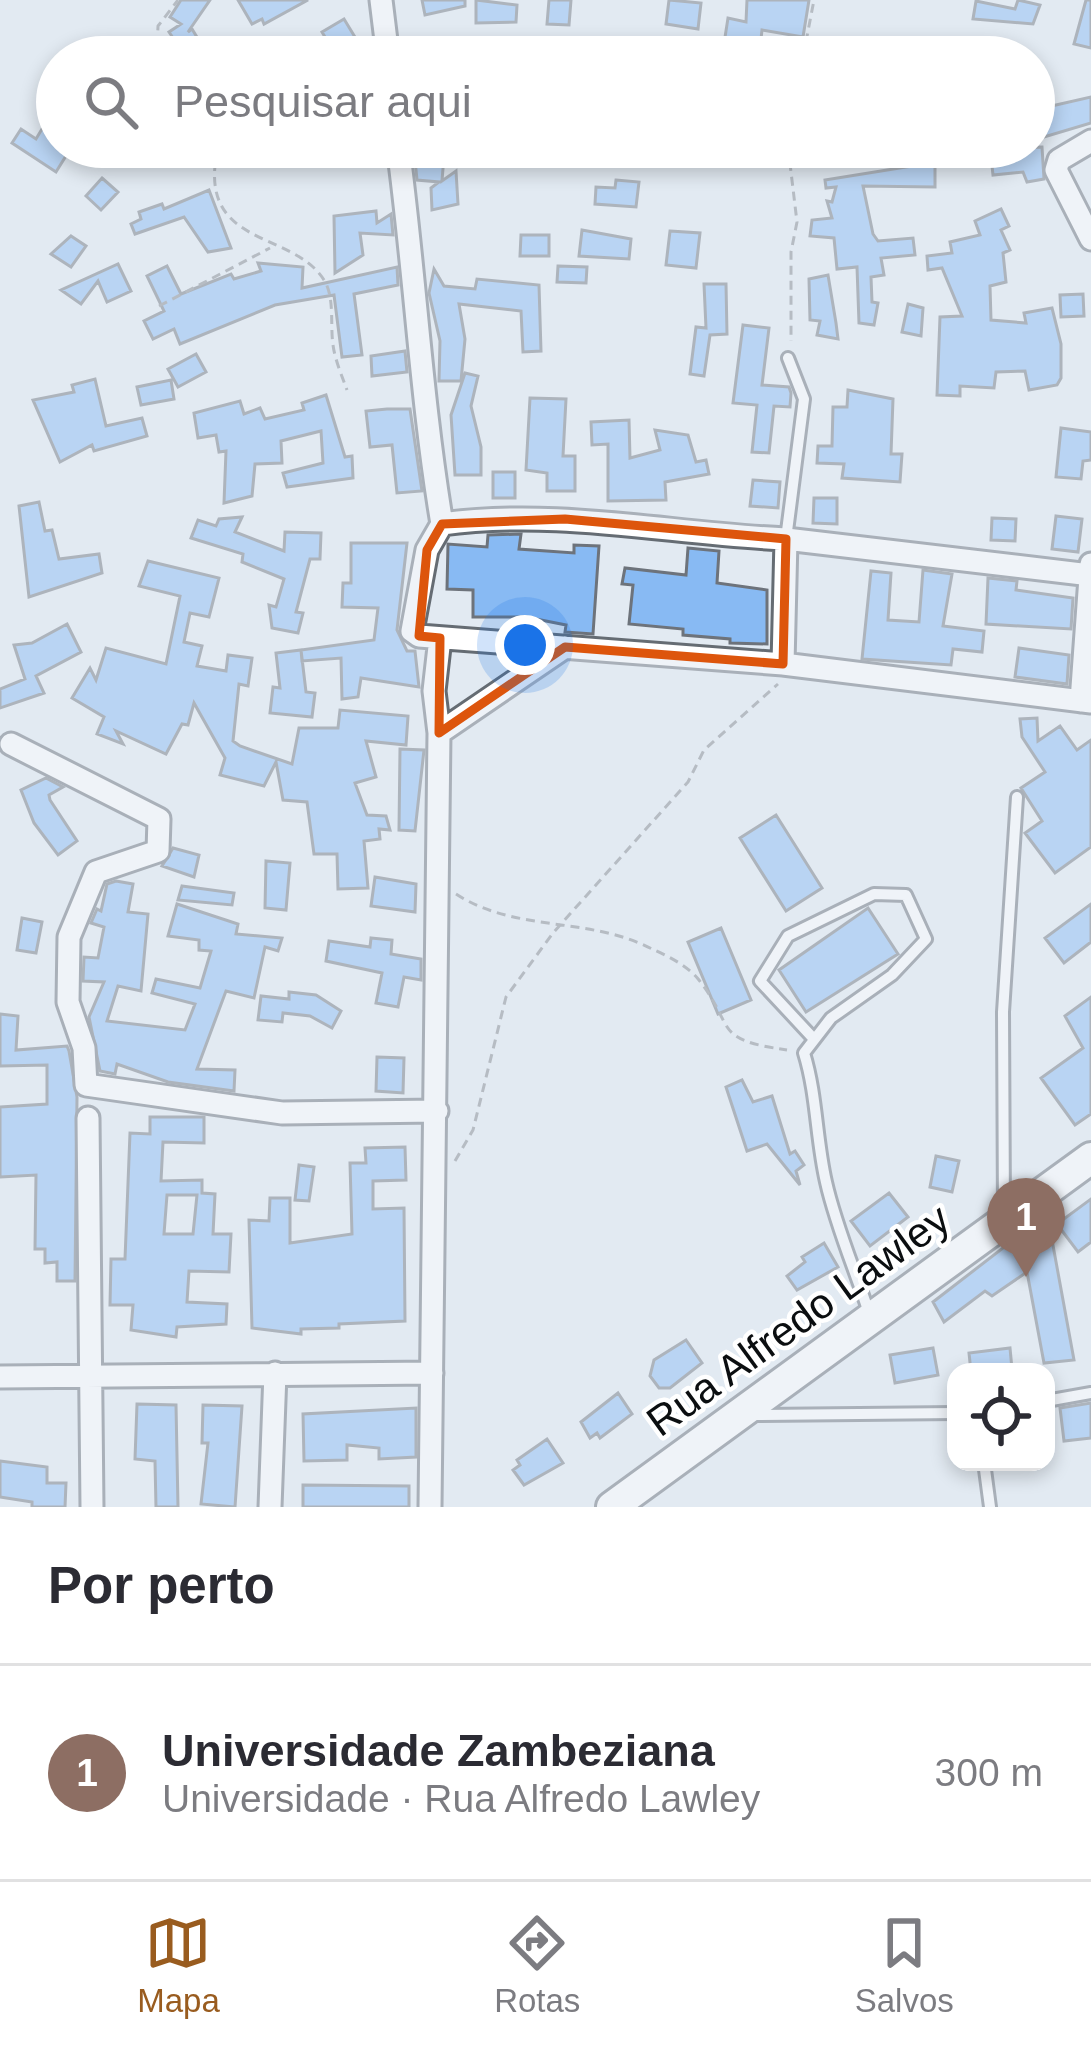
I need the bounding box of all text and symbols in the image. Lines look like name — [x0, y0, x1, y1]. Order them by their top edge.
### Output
search box — [36, 36, 1055, 168]
icon: search — [78, 69, 144, 135]
text: Pesquisar aqui — [174, 76, 472, 127]
your location — [495, 615, 555, 675]
pin: 1 — [987, 1178, 1065, 1277]
street label: Rua Alfredo Lawley — [638, 1195, 958, 1445]
map controls — [947, 1363, 1055, 1471]
button: locate — [947, 1363, 1055, 1471]
text: Por perto — [48, 1557, 275, 1614]
text: Universidade Zambeziana — [162, 1725, 715, 1776]
text: 1 — [76, 1751, 98, 1794]
text: 300 m — [935, 1751, 1043, 1794]
text: Universidade · Rua Alfredo Lawley — [162, 1777, 760, 1820]
tab: Mapa — [137, 1910, 220, 2020]
tab: Rotas — [494, 1910, 580, 2020]
tab: Salvos — [855, 1910, 954, 2020]

